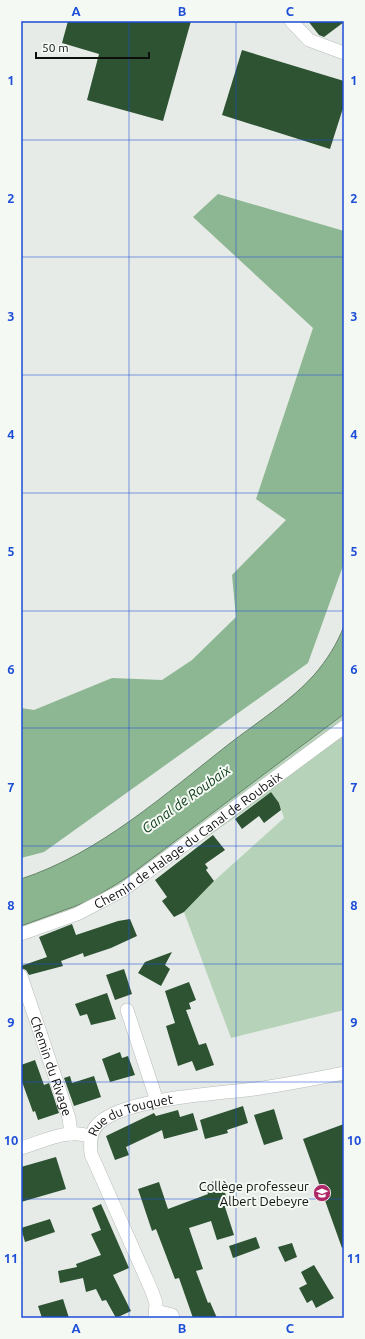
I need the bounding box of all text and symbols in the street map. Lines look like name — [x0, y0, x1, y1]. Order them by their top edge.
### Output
text: A — [71, 4, 81, 18]
text: B — [178, 4, 187, 18]
text: C — [286, 4, 295, 18]
scale bar — [36, 34, 149, 60]
text: 50 m — [42, 41, 69, 54]
text: 1 — [7, 73, 15, 87]
text: 1 — [350, 73, 358, 87]
text: 2 — [7, 191, 15, 205]
text: 2 — [350, 191, 358, 205]
text: 3 — [7, 309, 15, 323]
text: 3 — [350, 309, 358, 323]
text: 4 — [7, 427, 15, 441]
text: 4 — [350, 427, 358, 441]
text: 5 — [7, 544, 15, 558]
text: 5 — [350, 544, 358, 558]
text: 6 — [7, 662, 15, 676]
text: 6 — [350, 662, 358, 676]
water label: Canal de Roubaix — [139, 761, 234, 836]
street label: Chemin de Halage du Canal de Roubaix — [92, 768, 285, 911]
text: 7 — [7, 780, 15, 794]
text: 7 — [350, 780, 358, 794]
text: 8 — [7, 898, 15, 912]
text: 8 — [350, 898, 358, 912]
street label: Chemin du Rivage — [28, 1014, 75, 1118]
text: 9 — [7, 1015, 15, 1029]
text: 9 — [350, 1015, 358, 1029]
street label: Rue du Touquet — [85, 1092, 174, 1138]
text: 10 — [4, 1133, 18, 1147]
text: 10 — [347, 1133, 361, 1147]
place label: Collège professeur Albert Debeyre — [199, 1179, 309, 1208]
school or university icon: Collège professeur Albert Debeyre — [312, 1183, 332, 1203]
text: 11 — [4, 1251, 18, 1265]
text: 11 — [347, 1251, 361, 1265]
text: A — [71, 1321, 81, 1335]
text: B — [178, 1321, 187, 1335]
text: C — [286, 1321, 295, 1335]

